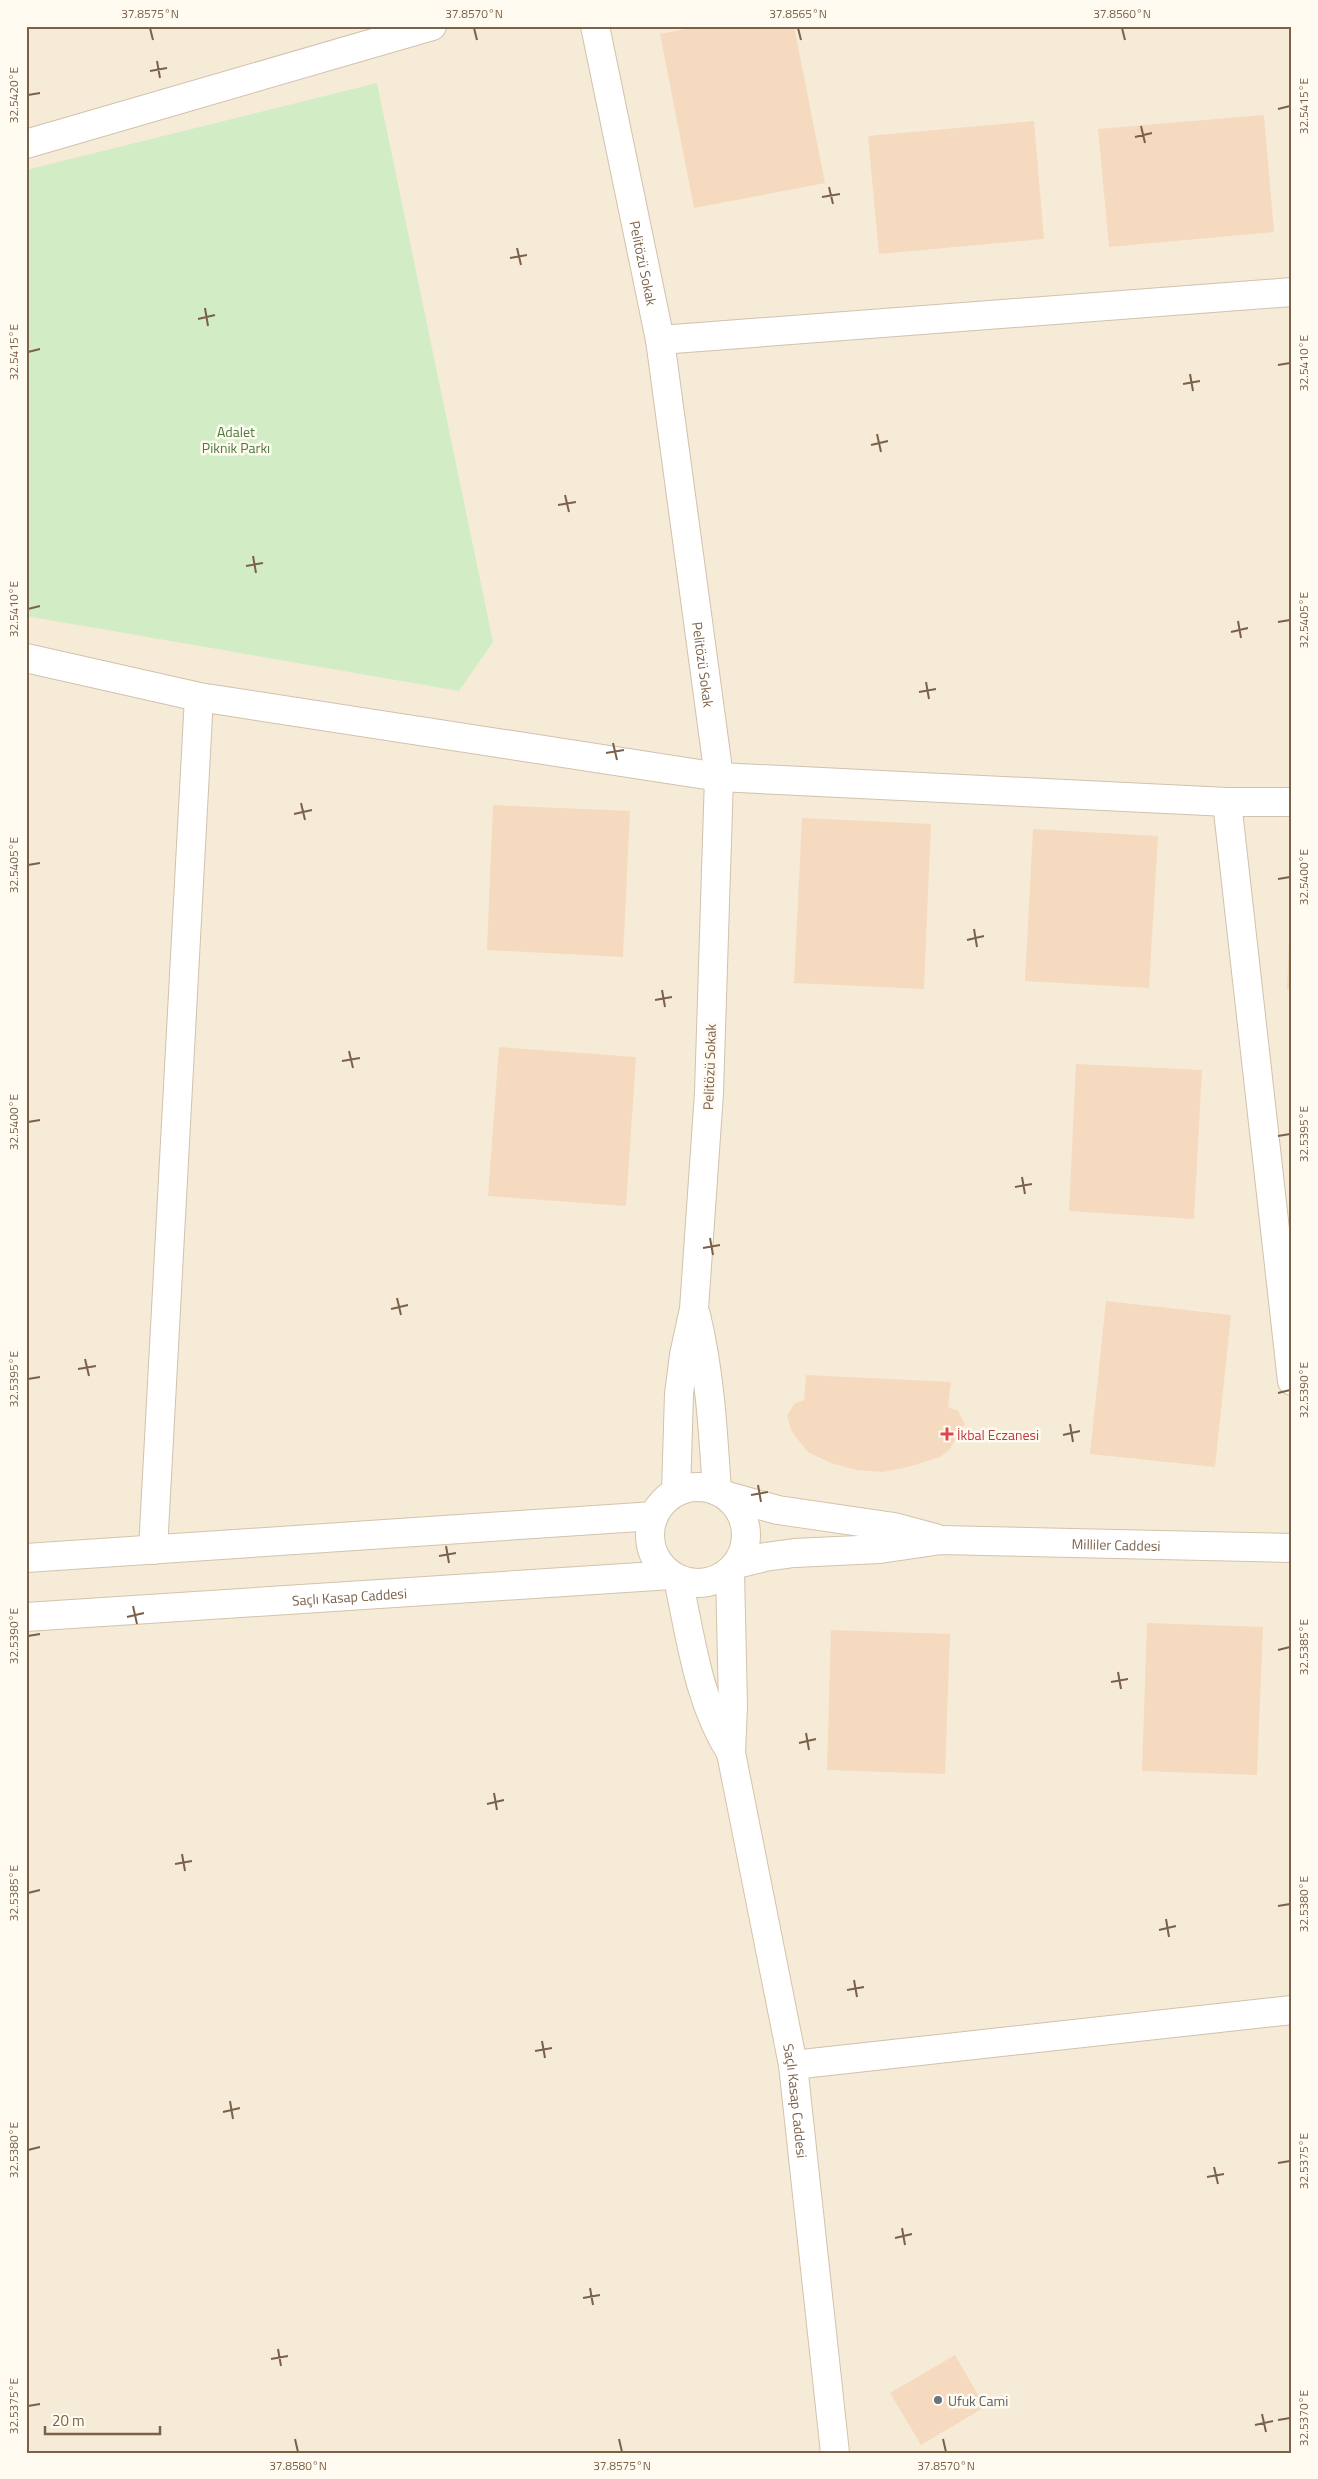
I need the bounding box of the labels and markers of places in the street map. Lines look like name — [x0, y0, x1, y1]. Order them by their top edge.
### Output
place label: İkbal Eczanesi — [957, 1424, 1039, 1445]
marker: İkbal Eczanesi — [941, 1428, 953, 1440]
place label: Ufuk Cami — [948, 2390, 1008, 2411]
marker: Ufuk Cami — [932, 2394, 944, 2406]

